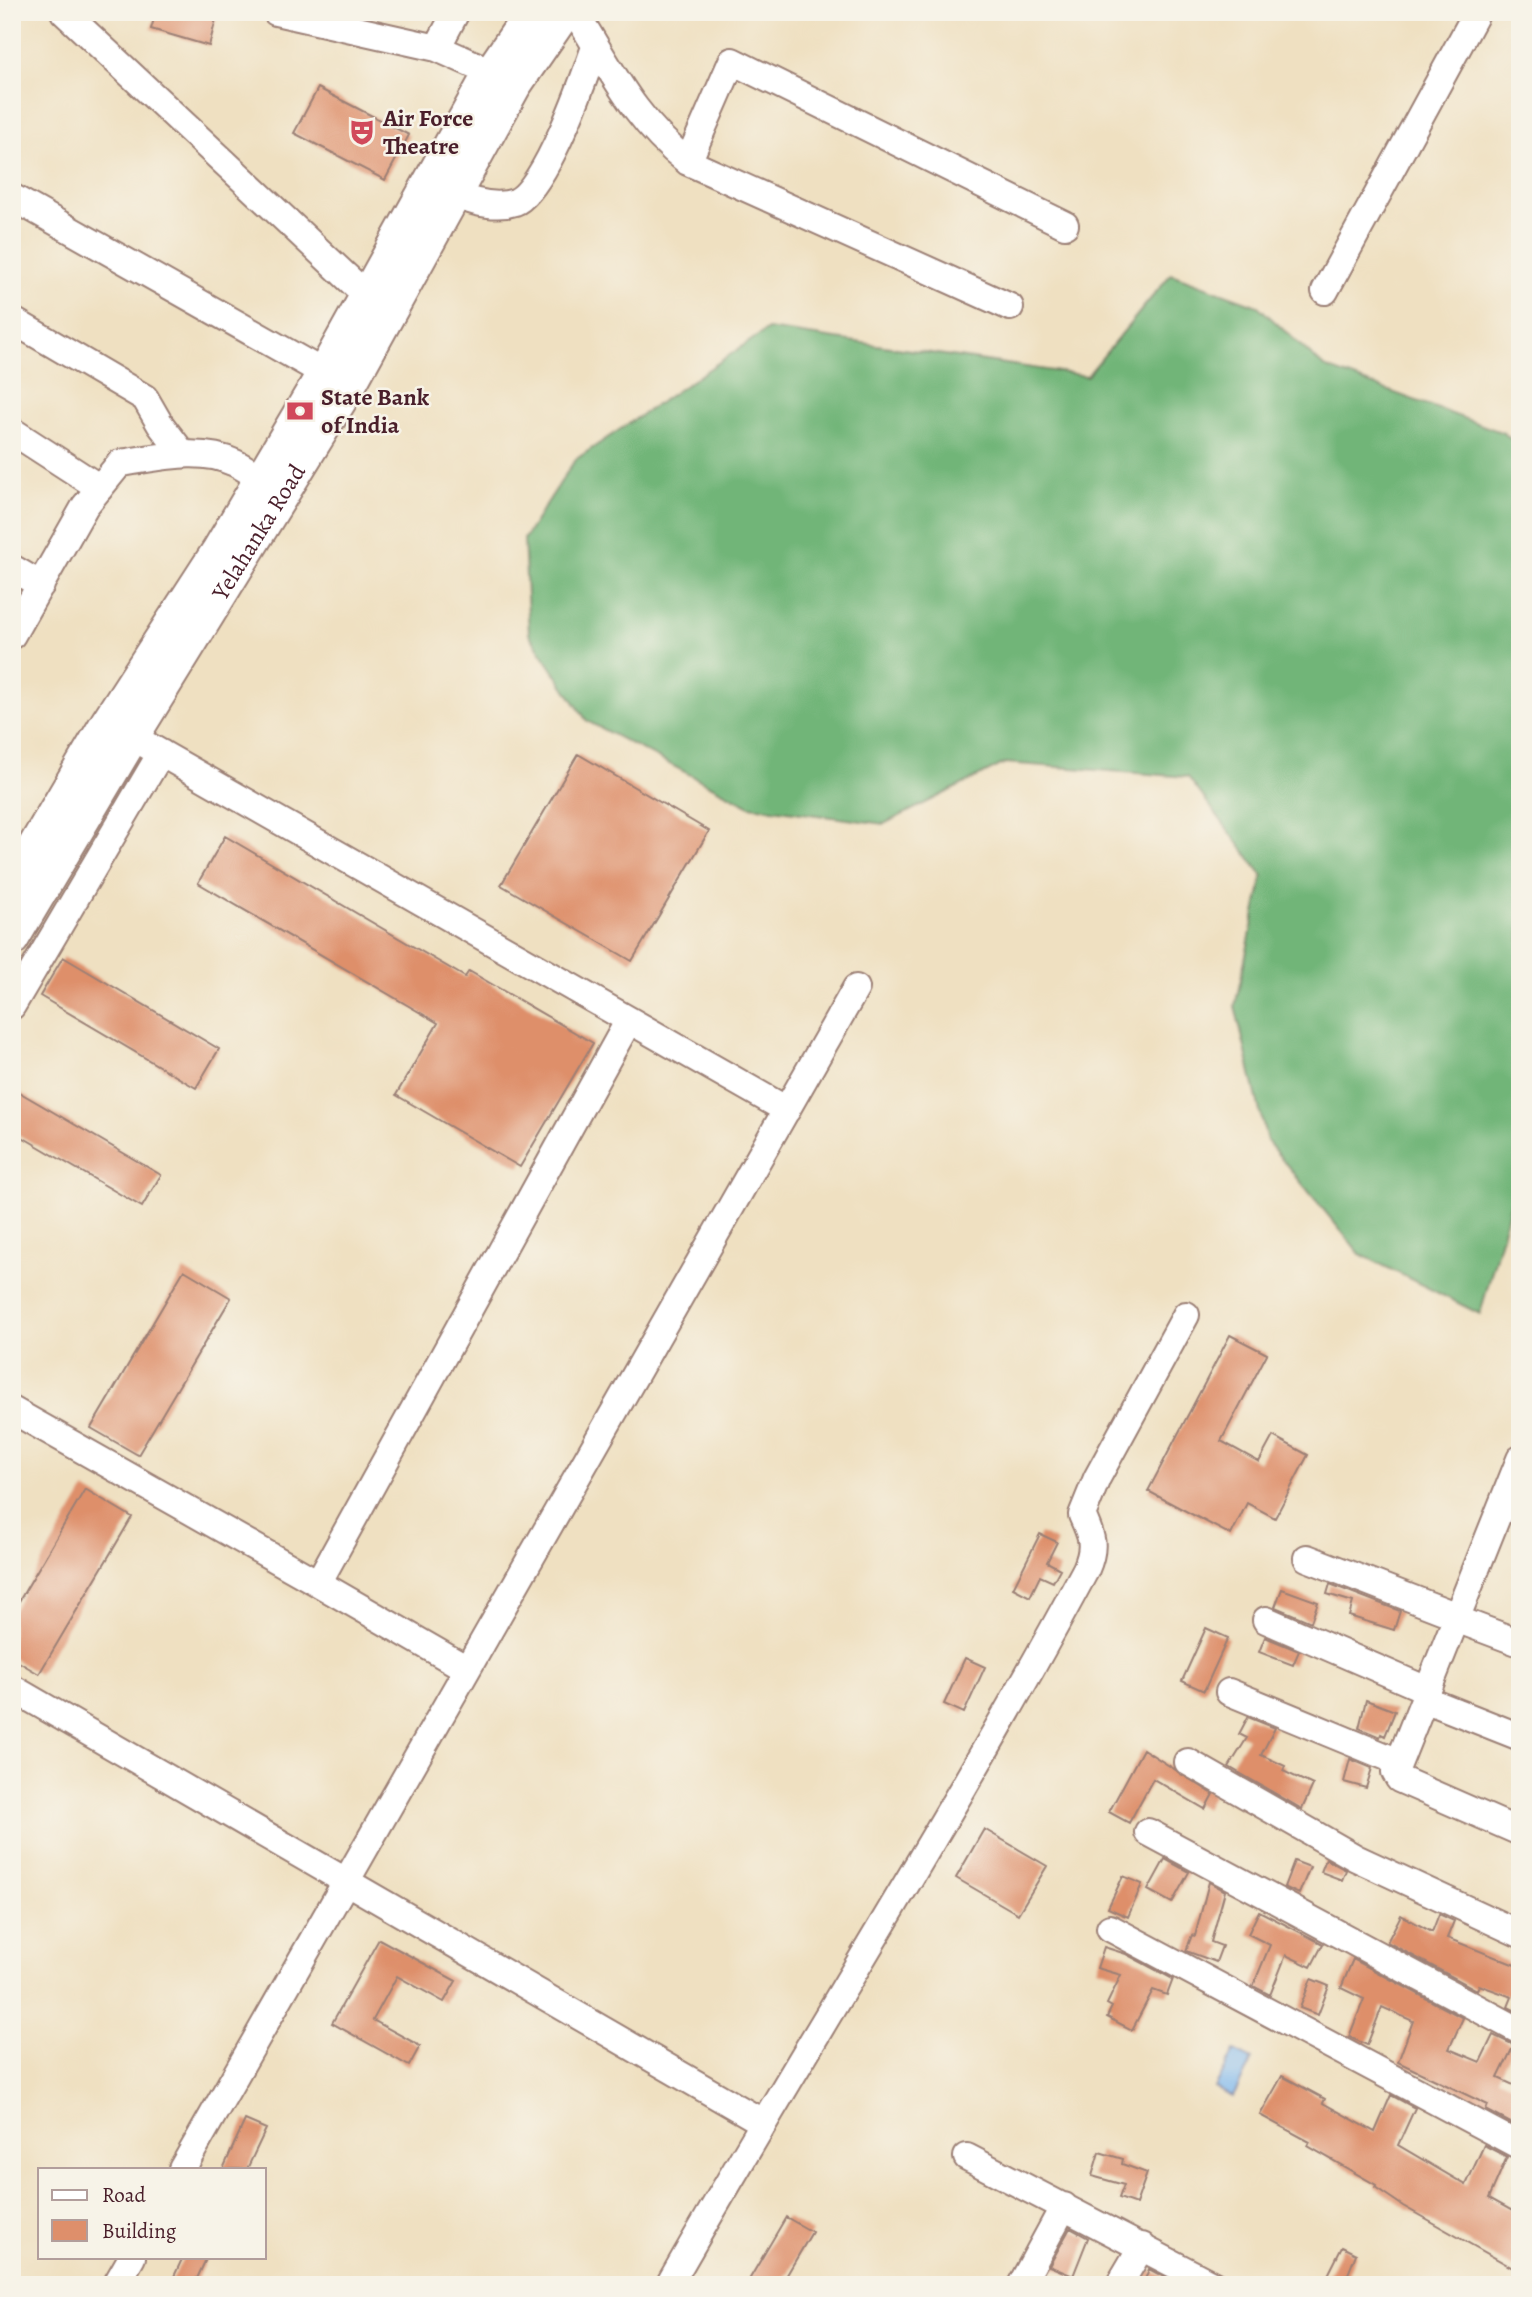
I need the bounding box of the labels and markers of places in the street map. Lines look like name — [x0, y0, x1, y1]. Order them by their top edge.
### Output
place label: Air Force Theatre — [382, 102, 473, 162]
theatre icon: Air Force Theatre — [347, 117, 377, 147]
place label: State Bank of India — [321, 381, 430, 441]
bank icon: State Bank of India — [285, 396, 315, 426]

